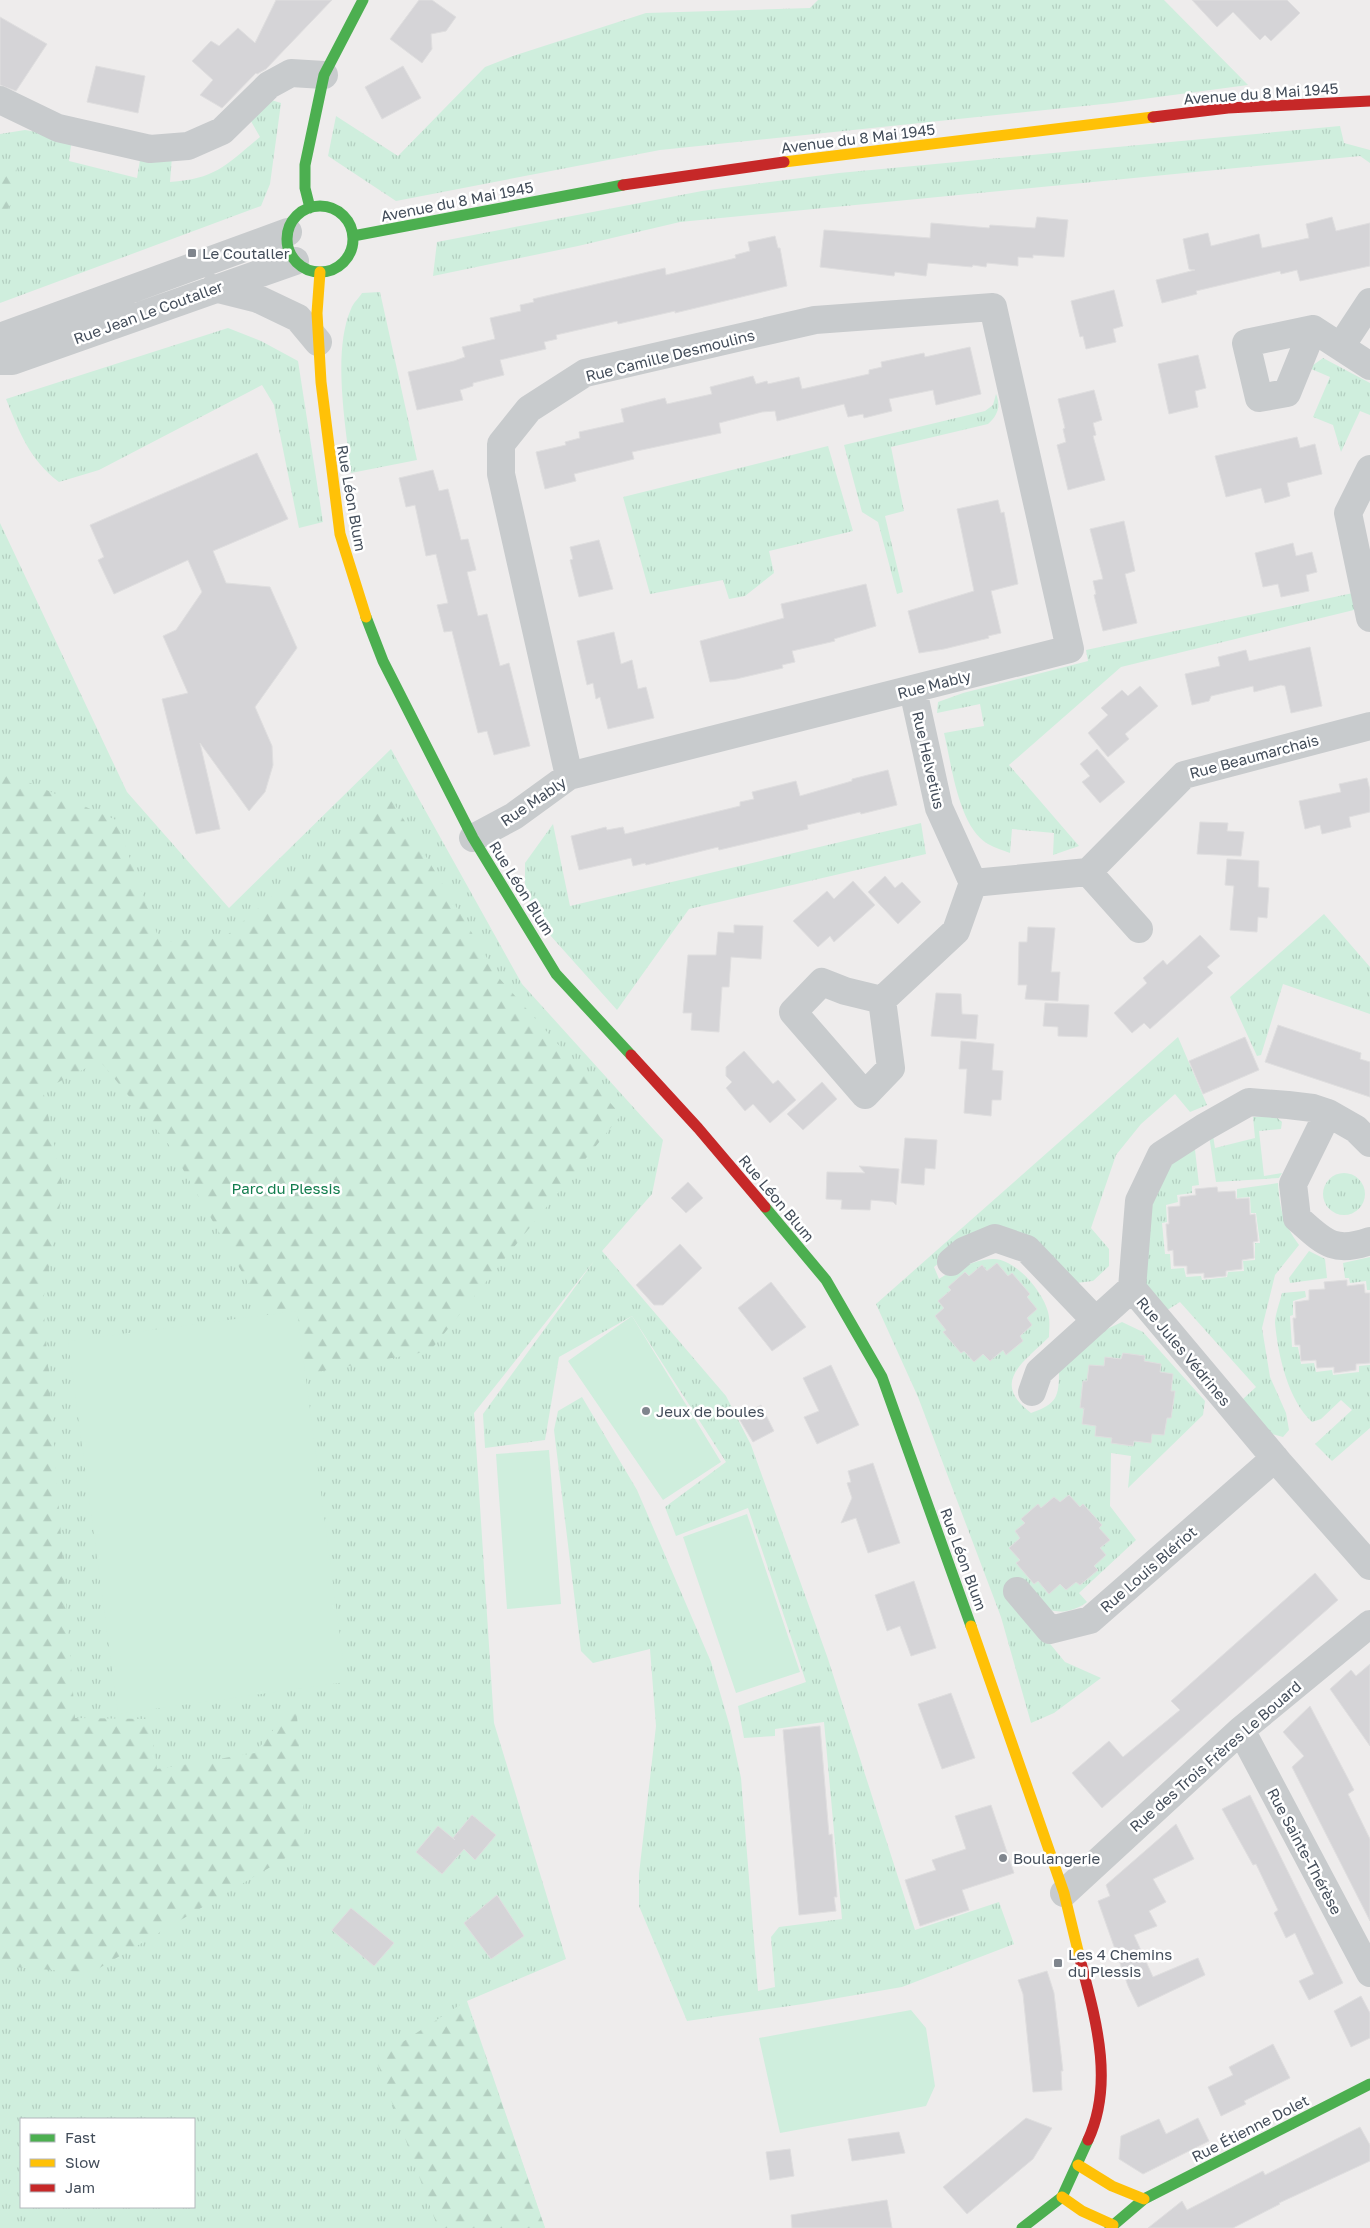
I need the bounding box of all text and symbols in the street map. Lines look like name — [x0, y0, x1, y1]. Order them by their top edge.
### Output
street label: Avenue du 8 Mai 1945 — [1183, 79, 1339, 107]
street label: Avenue du 8 Mai 1945 — [780, 120, 936, 156]
street label: Avenue du 8 Mai 1945 — [379, 177, 535, 225]
place label: Le Coutaller — [202, 244, 290, 262]
marker: Le Coutaller — [186, 247, 198, 259]
street label: Rue Jean Le Coutaller — [71, 277, 225, 347]
street label: Rue Camille Desmoulins — [584, 325, 757, 385]
street label: Rue Léon Blum — [334, 443, 370, 553]
street label: Rue Mably — [895, 666, 973, 702]
street label: Rue Helvetius — [909, 709, 949, 811]
street label: Rue Beaumarchais — [1187, 730, 1321, 782]
street label: Rue Mably — [497, 772, 570, 829]
street label: Rue Léon Blum — [486, 838, 558, 938]
street label: Rue Léon Blum — [735, 1151, 819, 1245]
park label: Parc du Plessis — [232, 1179, 340, 1197]
street label: Rue Jules Védrines — [1133, 1293, 1235, 1409]
place label: Jeux de boules — [656, 1402, 764, 1420]
marker: Jeux de boules — [640, 1405, 652, 1417]
street label: Rue Léon Blum — [937, 1505, 991, 1613]
street label: Rue Louis Blériot — [1096, 1522, 1200, 1616]
street label: Rue des Trois Frères Le Bouard — [1126, 1677, 1304, 1835]
street label: Rue Sainte-Thérèse — [1264, 1785, 1346, 1918]
place label: Boulangerie — [1013, 1849, 1100, 1867]
marker: Boulangerie — [997, 1852, 1009, 1864]
place label: Les 4 Chemins du Plessis — [1068, 1945, 1172, 1980]
marker: Les 4 Chemins du Plessis — [1052, 1957, 1064, 1969]
street label: Rue Étienne Dolet — [1188, 2091, 1312, 2165]
legend — [20, 2118, 195, 2208]
text: Fast — [65, 2128, 96, 2146]
text: Slow — [65, 2153, 100, 2171]
text: Jam — [65, 2178, 95, 2196]

